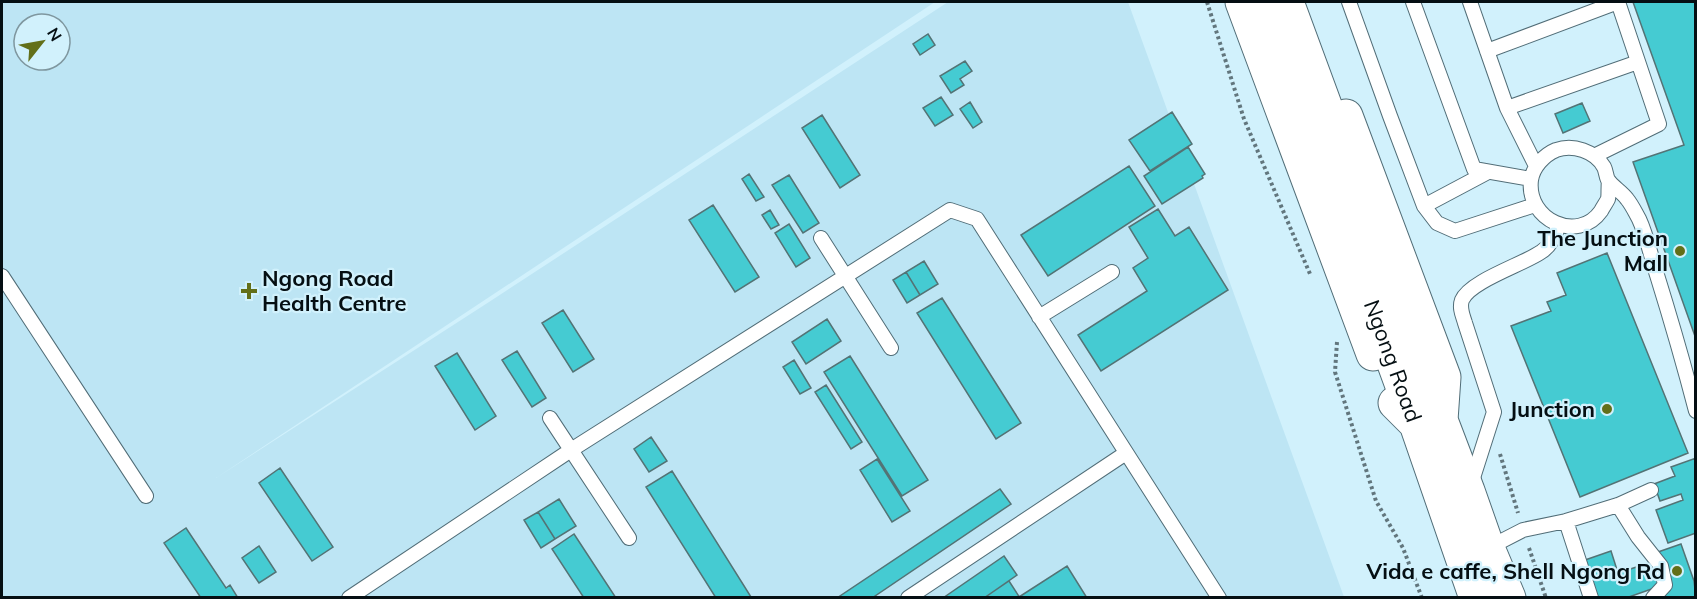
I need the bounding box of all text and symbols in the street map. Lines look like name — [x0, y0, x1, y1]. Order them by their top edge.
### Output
north arrow — [12, 12, 72, 72]
text: N — [43, 24, 67, 45]
place label: The Junction Mall — [1537, 224, 1668, 277]
marker: The Junction Mall — [1673, 244, 1687, 258]
place label: Ngong Road Health Centre — [262, 264, 407, 317]
marker: Ngong Road Health Centre — [240, 282, 258, 300]
street label: Ngong Road — [1358, 296, 1428, 426]
place label: Junction — [1509, 395, 1595, 423]
marker: Junction — [1600, 402, 1614, 416]
place label: Vida e caffe, Shell Ngong Rd — [1365, 557, 1665, 585]
marker: Vida e caffe, Shell Ngong Rd — [1670, 564, 1684, 578]

